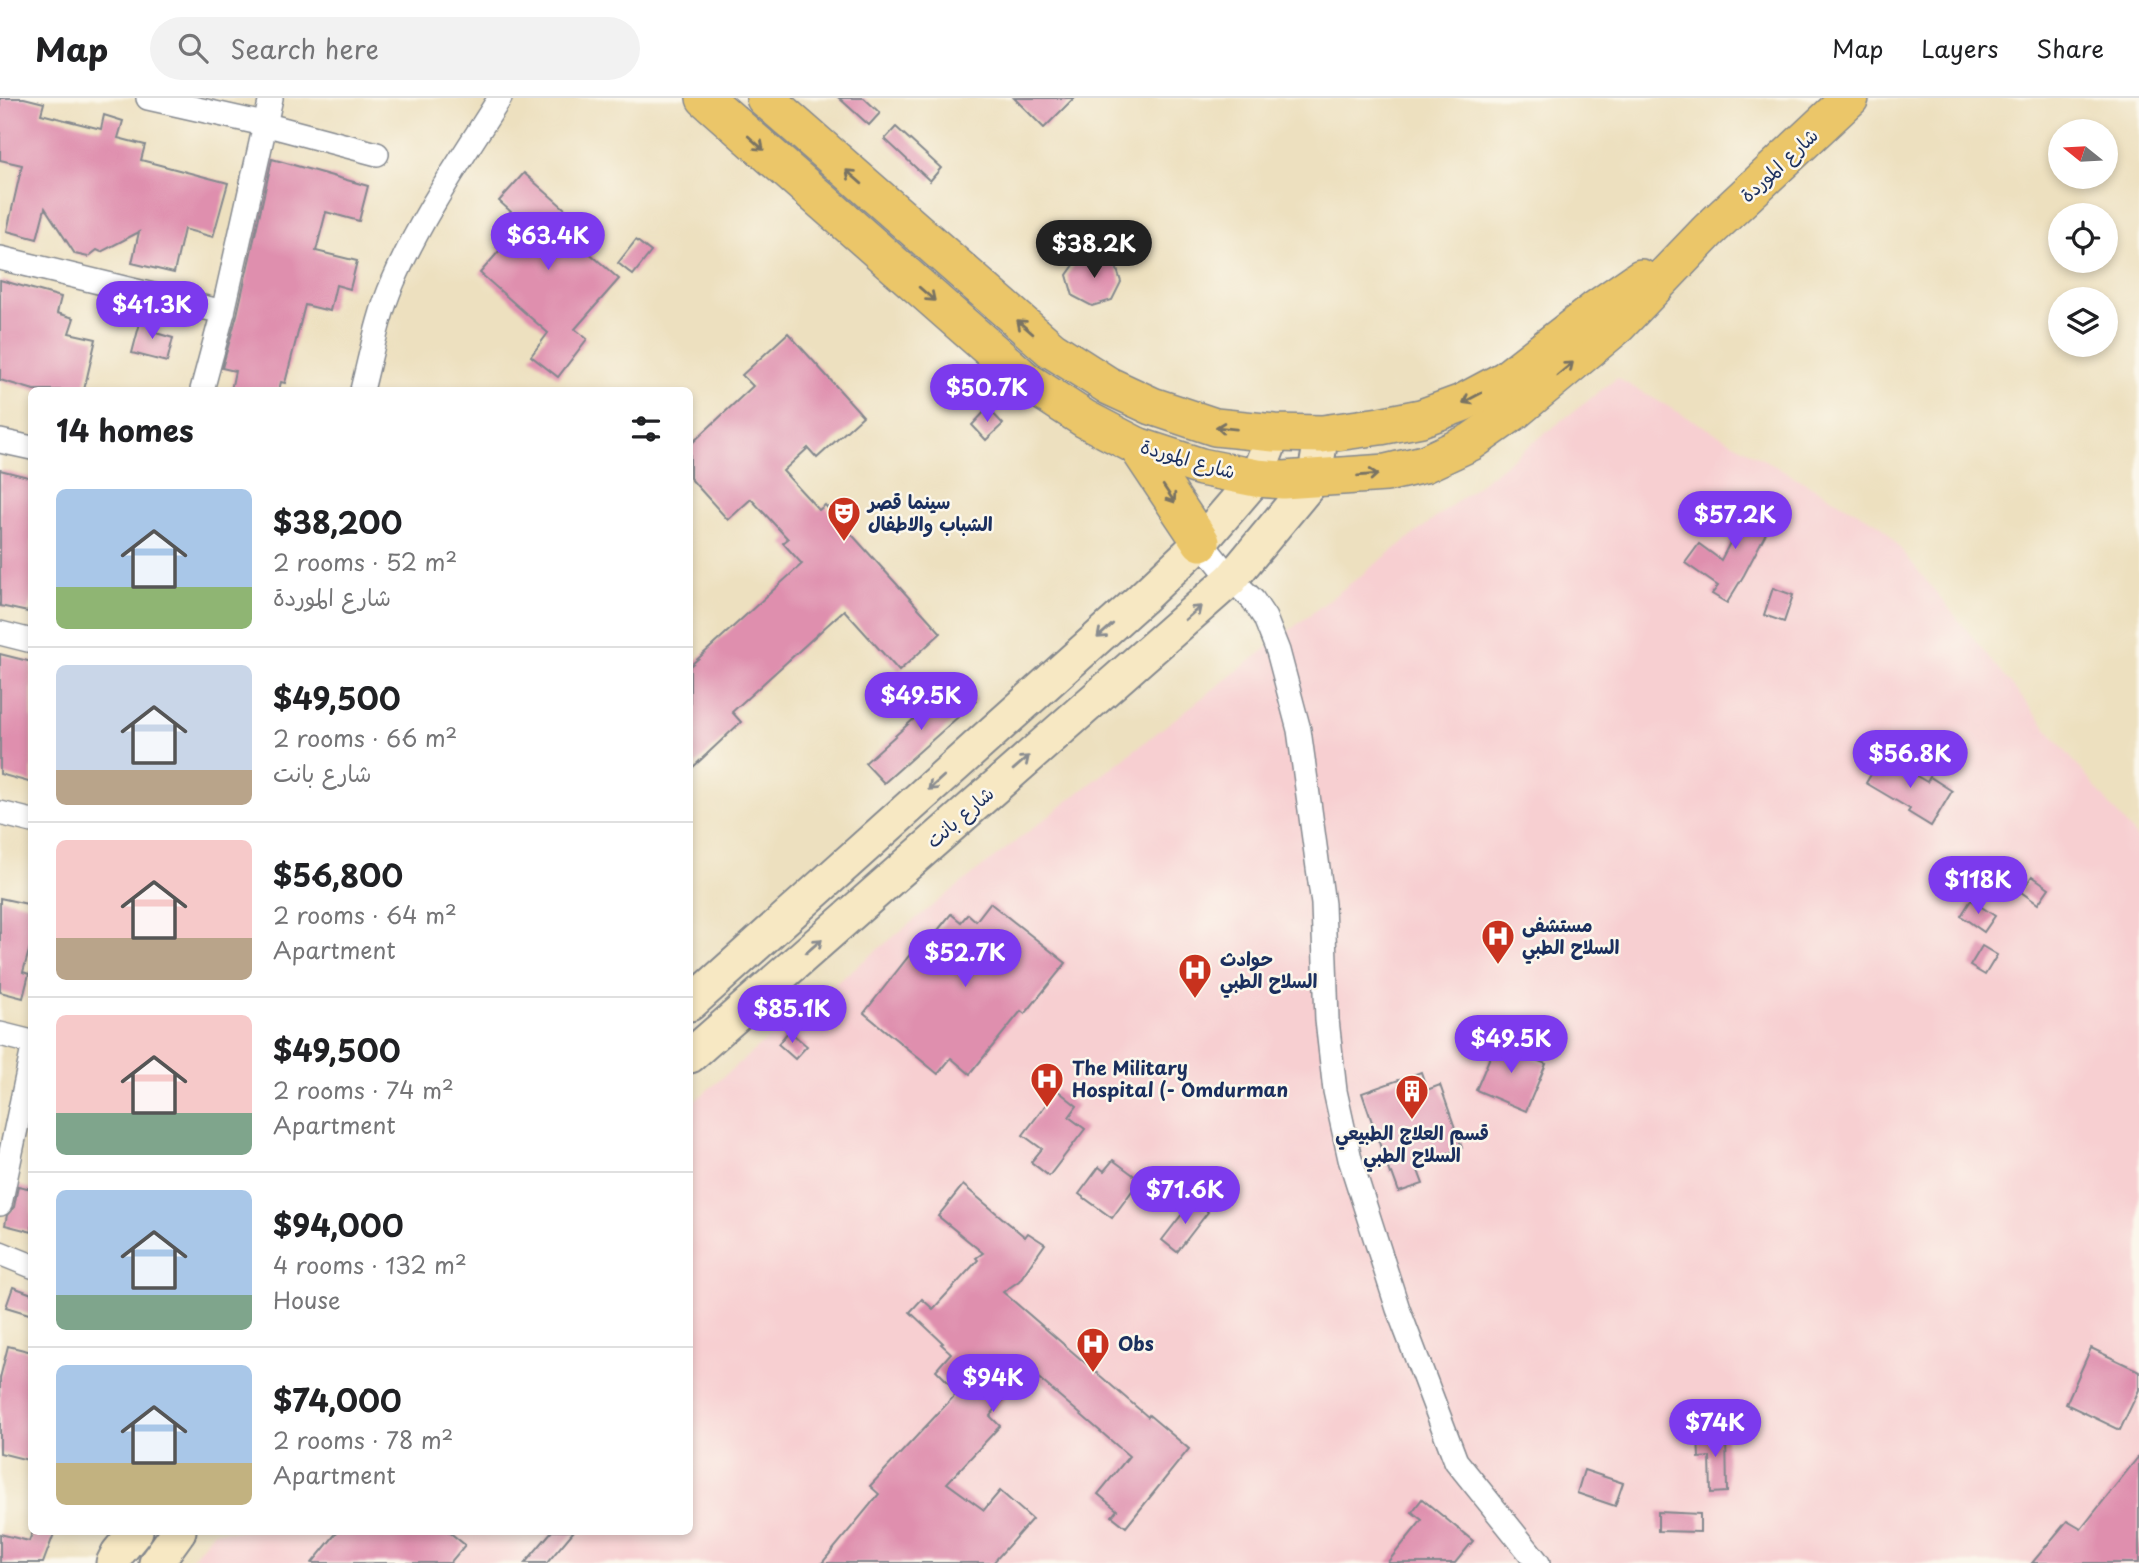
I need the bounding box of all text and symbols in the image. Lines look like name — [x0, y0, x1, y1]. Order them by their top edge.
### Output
search box — [150, 17, 640, 80]
text: Map — [35, 23, 108, 73]
icon: search — [174, 29, 212, 67]
text: Search here — [230, 29, 379, 68]
text: Map — [1832, 30, 1883, 66]
text: Layers — [1921, 30, 1998, 66]
text: Share — [2036, 30, 2104, 66]
north arrow — [2048, 119, 2118, 189]
map controls — [2048, 119, 2118, 357]
street label: شارع الموردة — [1733, 121, 1824, 209]
one-way arrow — [747, 135, 765, 151]
one-way arrow — [845, 169, 863, 185]
button: locate — [2048, 203, 2118, 273]
pin: $63.4K — [491, 212, 605, 272]
text: $63.4K — [507, 217, 589, 252]
pin: $38.2K — [1037, 220, 1151, 280]
text: $38.2K — [1052, 225, 1136, 260]
pin: $41.3K — [95, 282, 209, 341]
one-way arrow — [917, 285, 935, 301]
text: $41.3K — [112, 286, 192, 321]
button: layers — [2048, 287, 2118, 357]
one-way arrow — [1017, 319, 1035, 335]
one-way arrow — [1555, 361, 1573, 377]
pin: $50.7K — [930, 364, 1044, 424]
text: $50.7K — [946, 369, 1028, 404]
one-way arrow — [1463, 391, 1483, 405]
text: 14 homes — [56, 407, 194, 452]
icon: filters — [627, 410, 665, 448]
one-way arrow — [1215, 421, 1238, 434]
street label: شارع الموردة — [1137, 431, 1239, 486]
one-way arrow — [1356, 468, 1379, 481]
one-way arrow — [1162, 483, 1176, 503]
place label: سينما قصر الشباب والاطفال — [866, 487, 993, 538]
pin: $57.2K — [1678, 491, 1792, 551]
theatre icon: سينما قصر الشباب والاطفال — [825, 494, 863, 543]
text: $57.2K — [1694, 496, 1776, 531]
text: $38,200 — [273, 499, 402, 544]
icon: home — [112, 517, 196, 601]
text: 2 rooms · 52 m² — [273, 544, 457, 579]
text: شارع الموردة — [273, 579, 391, 614]
one-way arrow — [1183, 605, 1201, 621]
one-way arrow — [1096, 623, 1114, 639]
pin: $49.5K — [864, 672, 978, 732]
text: $49,500 — [273, 675, 401, 720]
text: $49.5K — [881, 677, 961, 712]
icon: home — [112, 693, 196, 777]
text: 2 rooms · 66 m² — [273, 720, 457, 755]
pin: $56.8K — [1853, 730, 1967, 790]
text: $56.8K — [1869, 735, 1951, 770]
text: شارع بانت — [273, 755, 372, 790]
one-way arrow — [1012, 755, 1030, 771]
one-way arrow — [928, 775, 945, 792]
street label: شارع بانت — [919, 779, 1000, 854]
text: $56,800 — [273, 852, 403, 897]
pin: $118K — [1929, 856, 2027, 916]
text: $118K — [1944, 861, 2012, 896]
icon: home — [112, 868, 196, 952]
text: 2 rooms · 64 m² — [273, 897, 457, 932]
place label: مستشفى السلاح الطبي — [1522, 910, 1619, 964]
hospital icon: مستشفى السلاح الطبي — [1479, 917, 1517, 966]
pin: $52.7K — [908, 930, 1022, 989]
text: Apartment — [273, 932, 396, 967]
text: $52.7K — [924, 934, 1006, 969]
one-way arrow — [805, 938, 823, 954]
place label: حوادث السلاح الطبي — [1220, 944, 1317, 998]
hospital icon: حوادث السلاح الطبي — [1176, 951, 1214, 1000]
pin: $85.1K — [735, 986, 849, 1045]
text: $85.1K — [754, 990, 830, 1025]
pin: $49.5K — [1454, 1016, 1568, 1075]
text: $49.5K — [1471, 1020, 1551, 1055]
text: $49,500 — [273, 1027, 401, 1072]
icon: home — [112, 1043, 196, 1127]
place label: The Military Hospital (- Omdurman — [1072, 1053, 1288, 1103]
hospital icon: The Military Hospital (- Omdurman — [1028, 1060, 1066, 1109]
text: 2 rooms · 74 m² — [273, 1072, 454, 1107]
building icon: قسم العلاج الطبيعي السلاح الطبي — [1393, 1072, 1431, 1121]
text: Apartment — [273, 1107, 396, 1142]
place label: قسم العلاج الطبيعي السلاح الطبي — [1335, 1118, 1489, 1172]
pin: $71.6K — [1128, 1166, 1242, 1226]
text: $71.6K — [1146, 1171, 1224, 1206]
text: $94,000 — [273, 1202, 404, 1247]
icon: home — [112, 1218, 196, 1302]
text: 4 rooms · 132 m² — [273, 1247, 467, 1282]
text: House — [273, 1282, 340, 1317]
hospital icon: Obs — [1074, 1325, 1112, 1374]
place label: Obs — [1118, 1329, 1154, 1357]
pin: $94K — [952, 1354, 1034, 1414]
text: $94K — [962, 1359, 1024, 1394]
text: $74,000 — [273, 1377, 402, 1422]
icon: home — [112, 1393, 196, 1477]
pin: $74K — [1674, 1400, 1756, 1459]
text: $74K — [1685, 1404, 1745, 1439]
text: 2 rooms · 78 m² — [273, 1422, 453, 1457]
text: Apartment — [273, 1457, 396, 1492]

